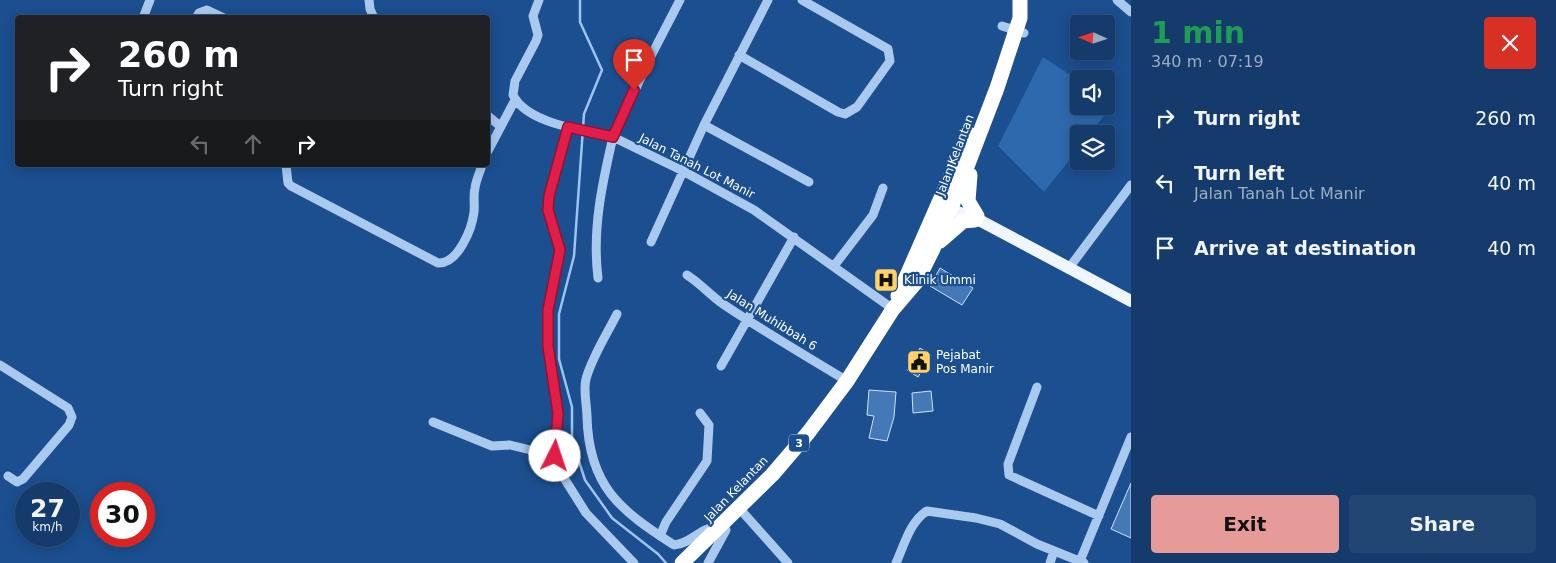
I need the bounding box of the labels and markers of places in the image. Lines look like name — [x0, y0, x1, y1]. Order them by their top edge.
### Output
pin — [613, 39, 655, 90]
hospital icon: Klinik Ummi — [873, 267, 899, 293]
place label: Klinik Ummi — [904, 273, 976, 287]
place label: Pejabat Pos Manir — [936, 348, 994, 376]
public building icon: Pejabat Pos Manir — [906, 349, 932, 375]

